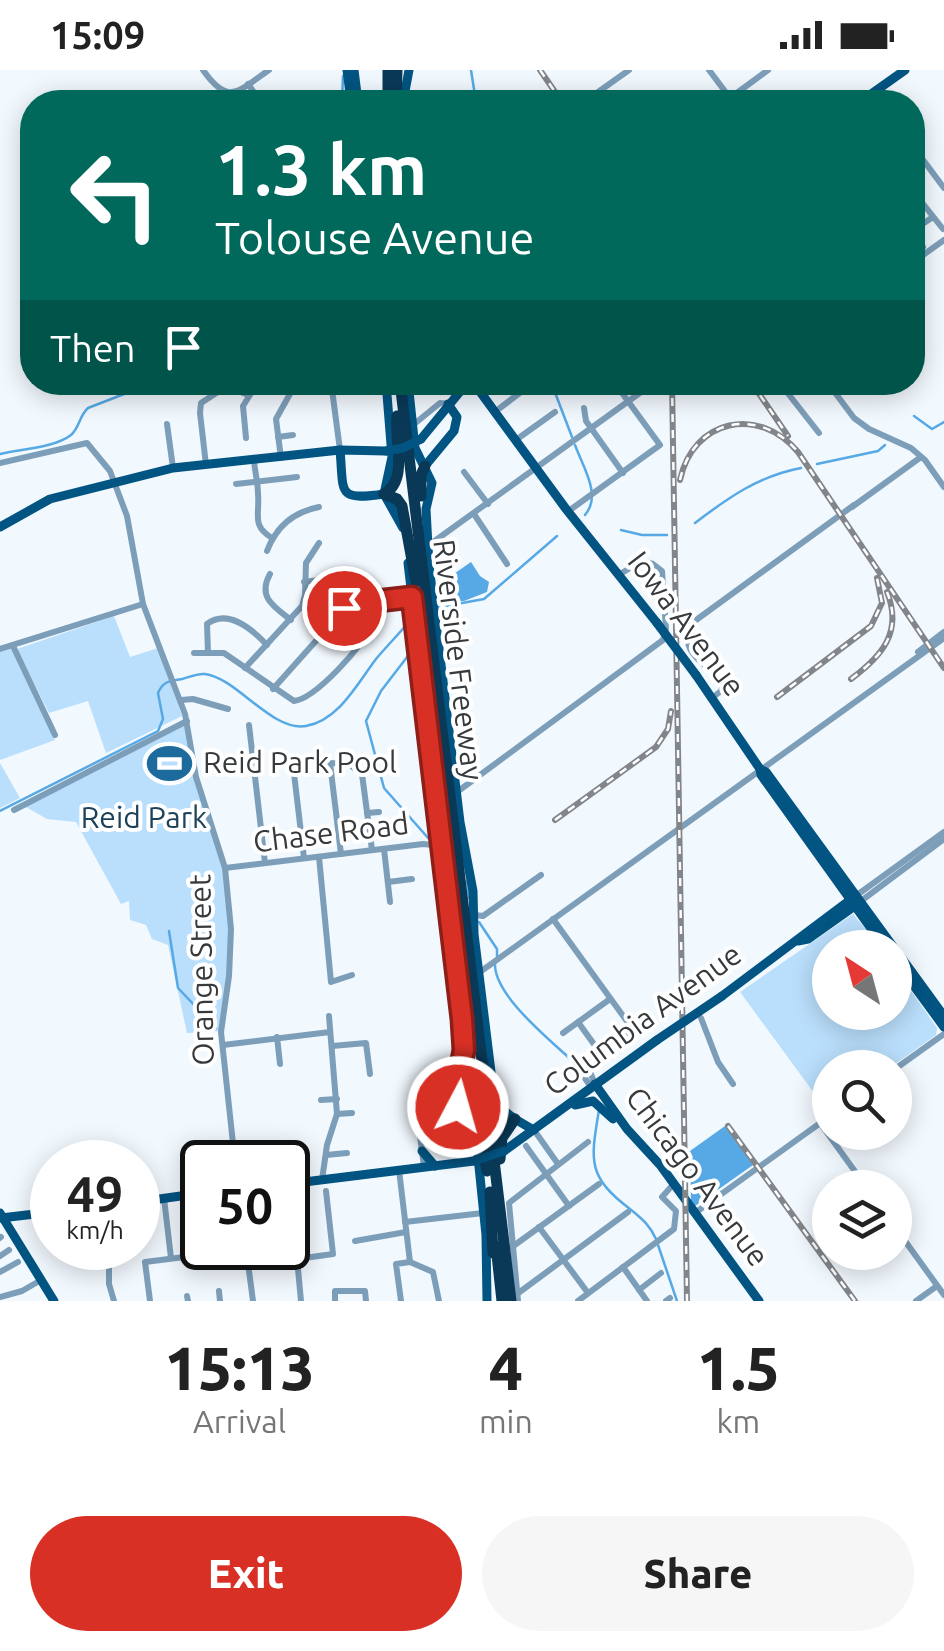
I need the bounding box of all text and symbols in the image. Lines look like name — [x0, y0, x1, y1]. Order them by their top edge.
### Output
text: 15:09 — [50, 14, 145, 56]
icon: left — [50, 130, 180, 260]
text: 1.3 km — [215, 130, 427, 208]
text: Tolouse Avenue — [215, 212, 534, 263]
icon: arrive — [156, 320, 211, 375]
text: Then — [50, 327, 136, 369]
street label: Riverside Freeway — [427, 537, 491, 782]
street label: Iowa Avenue — [622, 545, 752, 702]
pin — [302, 566, 387, 651]
icon: arrive — [317, 581, 372, 636]
sports icon: Reid Park Pool — [146, 739, 194, 787]
place label: Reid Park Pool — [203, 745, 397, 779]
park label: Reid Park — [81, 800, 207, 834]
street label: Chase Road — [251, 806, 411, 858]
street label: Orange Street — [182, 874, 220, 1066]
north arrow — [812, 930, 912, 1030]
map controls — [812, 930, 912, 1270]
street label: Columbia Avenue — [537, 936, 747, 1102]
button: search — [812, 1050, 912, 1150]
position arrow — [406, 1055, 510, 1159]
street label: Chicago Avenue — [620, 1080, 776, 1272]
speed limit sign: 50 — [180, 1140, 310, 1270]
text: 49 — [67, 1165, 123, 1221]
button: layers — [812, 1170, 912, 1270]
text: km/h — [66, 1216, 124, 1244]
text: 15:13 — [164, 1334, 315, 1401]
text: 4 — [489, 1334, 523, 1401]
text: 1.5 — [697, 1334, 780, 1401]
text: Arrival — [193, 1403, 286, 1439]
text: min — [479, 1403, 533, 1439]
text: km — [716, 1403, 760, 1439]
button: Exit — [30, 1516, 462, 1631]
button: Share — [482, 1516, 914, 1631]

